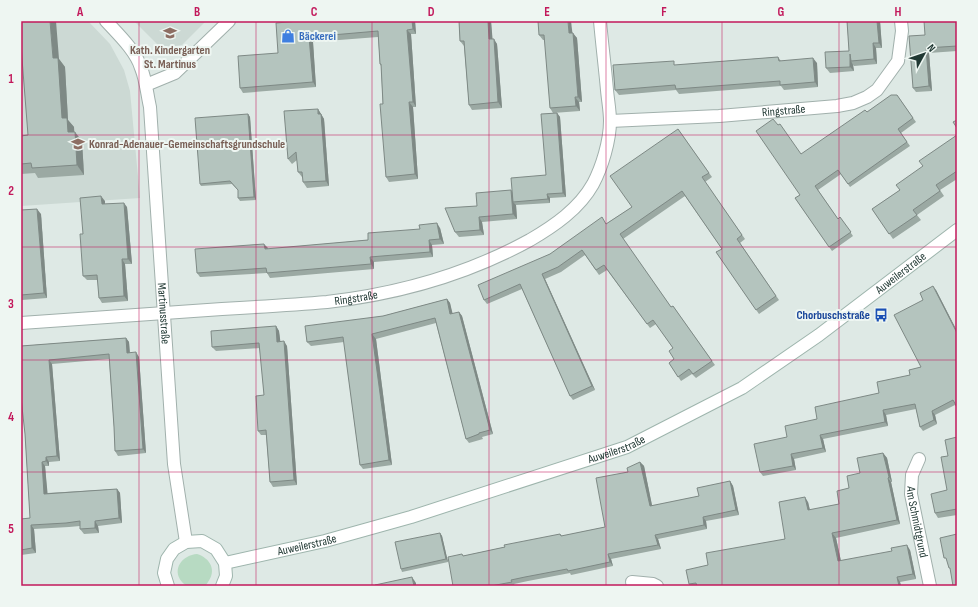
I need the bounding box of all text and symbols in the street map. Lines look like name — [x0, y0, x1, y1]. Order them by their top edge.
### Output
text: A — [76, 4, 84, 20]
text: B — [194, 4, 200, 20]
text: C — [311, 4, 318, 20]
text: D — [428, 4, 435, 20]
text: E — [544, 4, 550, 20]
text: F — [661, 4, 667, 20]
text: G — [778, 4, 785, 20]
text: H — [895, 4, 902, 20]
school or university icon: Kath. Kindergarten St. Martinus — [162, 25, 178, 41]
shop icon: Bäckerei — [280, 28, 296, 44]
place label: Bäckerei — [299, 29, 336, 44]
north arrow — [904, 34, 944, 74]
text: N — [924, 41, 938, 54]
place label: Kath. Kindergarten St. Martinus — [130, 43, 210, 72]
text: 1 — [8, 71, 14, 87]
street label: Ringstraße — [761, 102, 806, 120]
school or university icon: Konrad-Adenauer-Gemeinschaftsgrundschule — [70, 136, 86, 152]
place label: Konrad-Adenauer-Gemeinschaftsgrundschule — [89, 137, 285, 152]
text: 2 — [8, 183, 14, 199]
street label: Auweilerstraße — [872, 249, 929, 298]
street label: Martinusstraße — [154, 282, 173, 345]
street label: Ringstraße — [334, 287, 379, 309]
text: 3 — [8, 296, 14, 312]
bus stop icon: Chorbuschstraße — [873, 307, 889, 323]
place label: Chorbuschstraße — [796, 308, 870, 323]
text: 4 — [8, 409, 14, 425]
street label: Auweilerstraße — [585, 432, 648, 467]
street label: Am Schmidtgrund — [903, 485, 931, 559]
text: 5 — [8, 521, 14, 537]
street label: Auweilerstraße — [275, 531, 338, 559]

